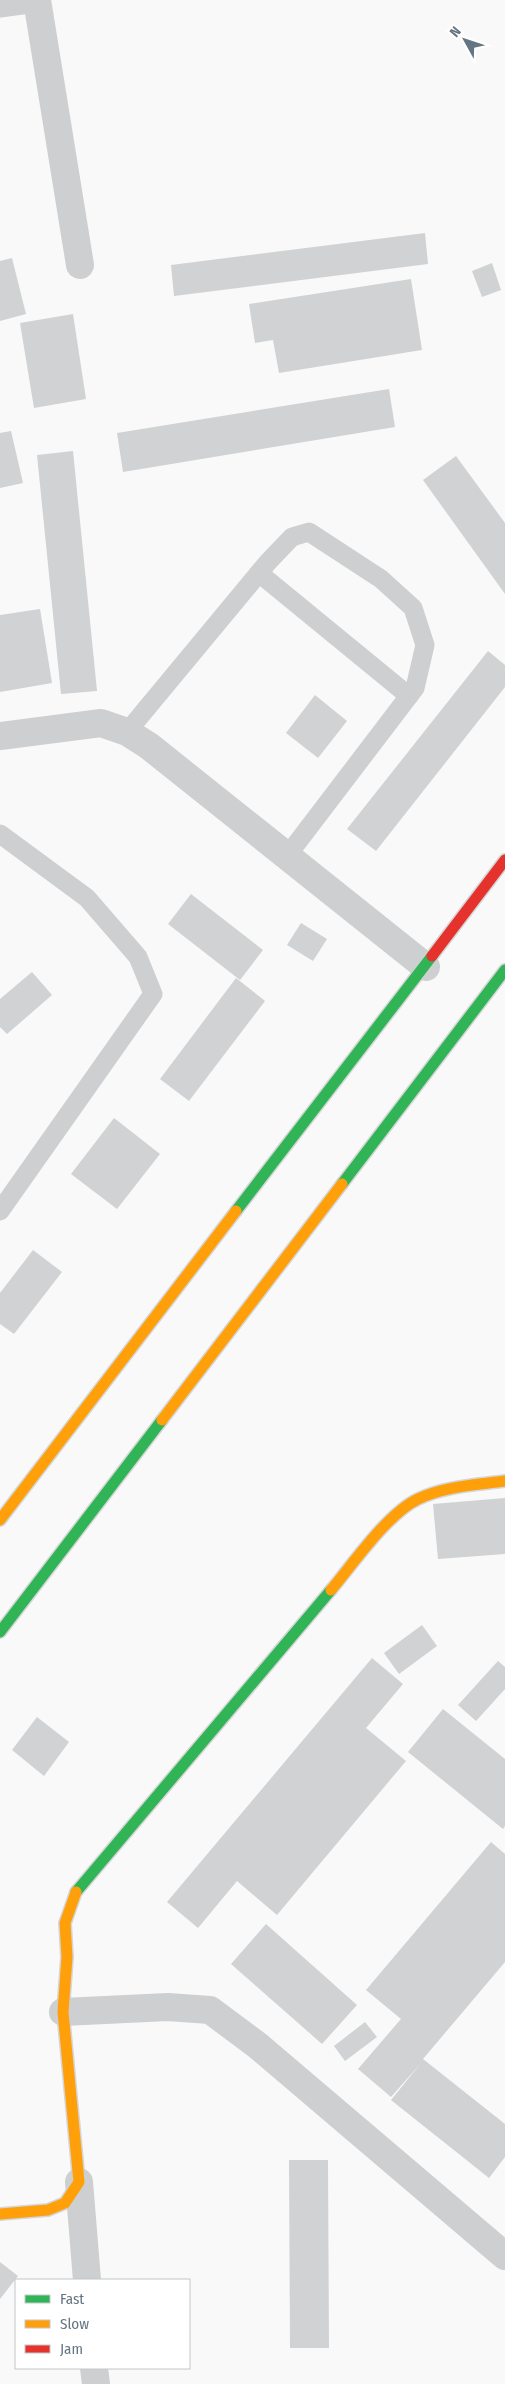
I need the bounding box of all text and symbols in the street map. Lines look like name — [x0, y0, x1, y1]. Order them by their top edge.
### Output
north arrow — [440, 15, 490, 65]
text: N — [446, 23, 465, 41]
legend — [15, 2279, 190, 2369]
text: Fast — [60, 2290, 84, 2308]
text: Slow — [60, 2315, 89, 2333]
text: Jam — [60, 2340, 83, 2358]

